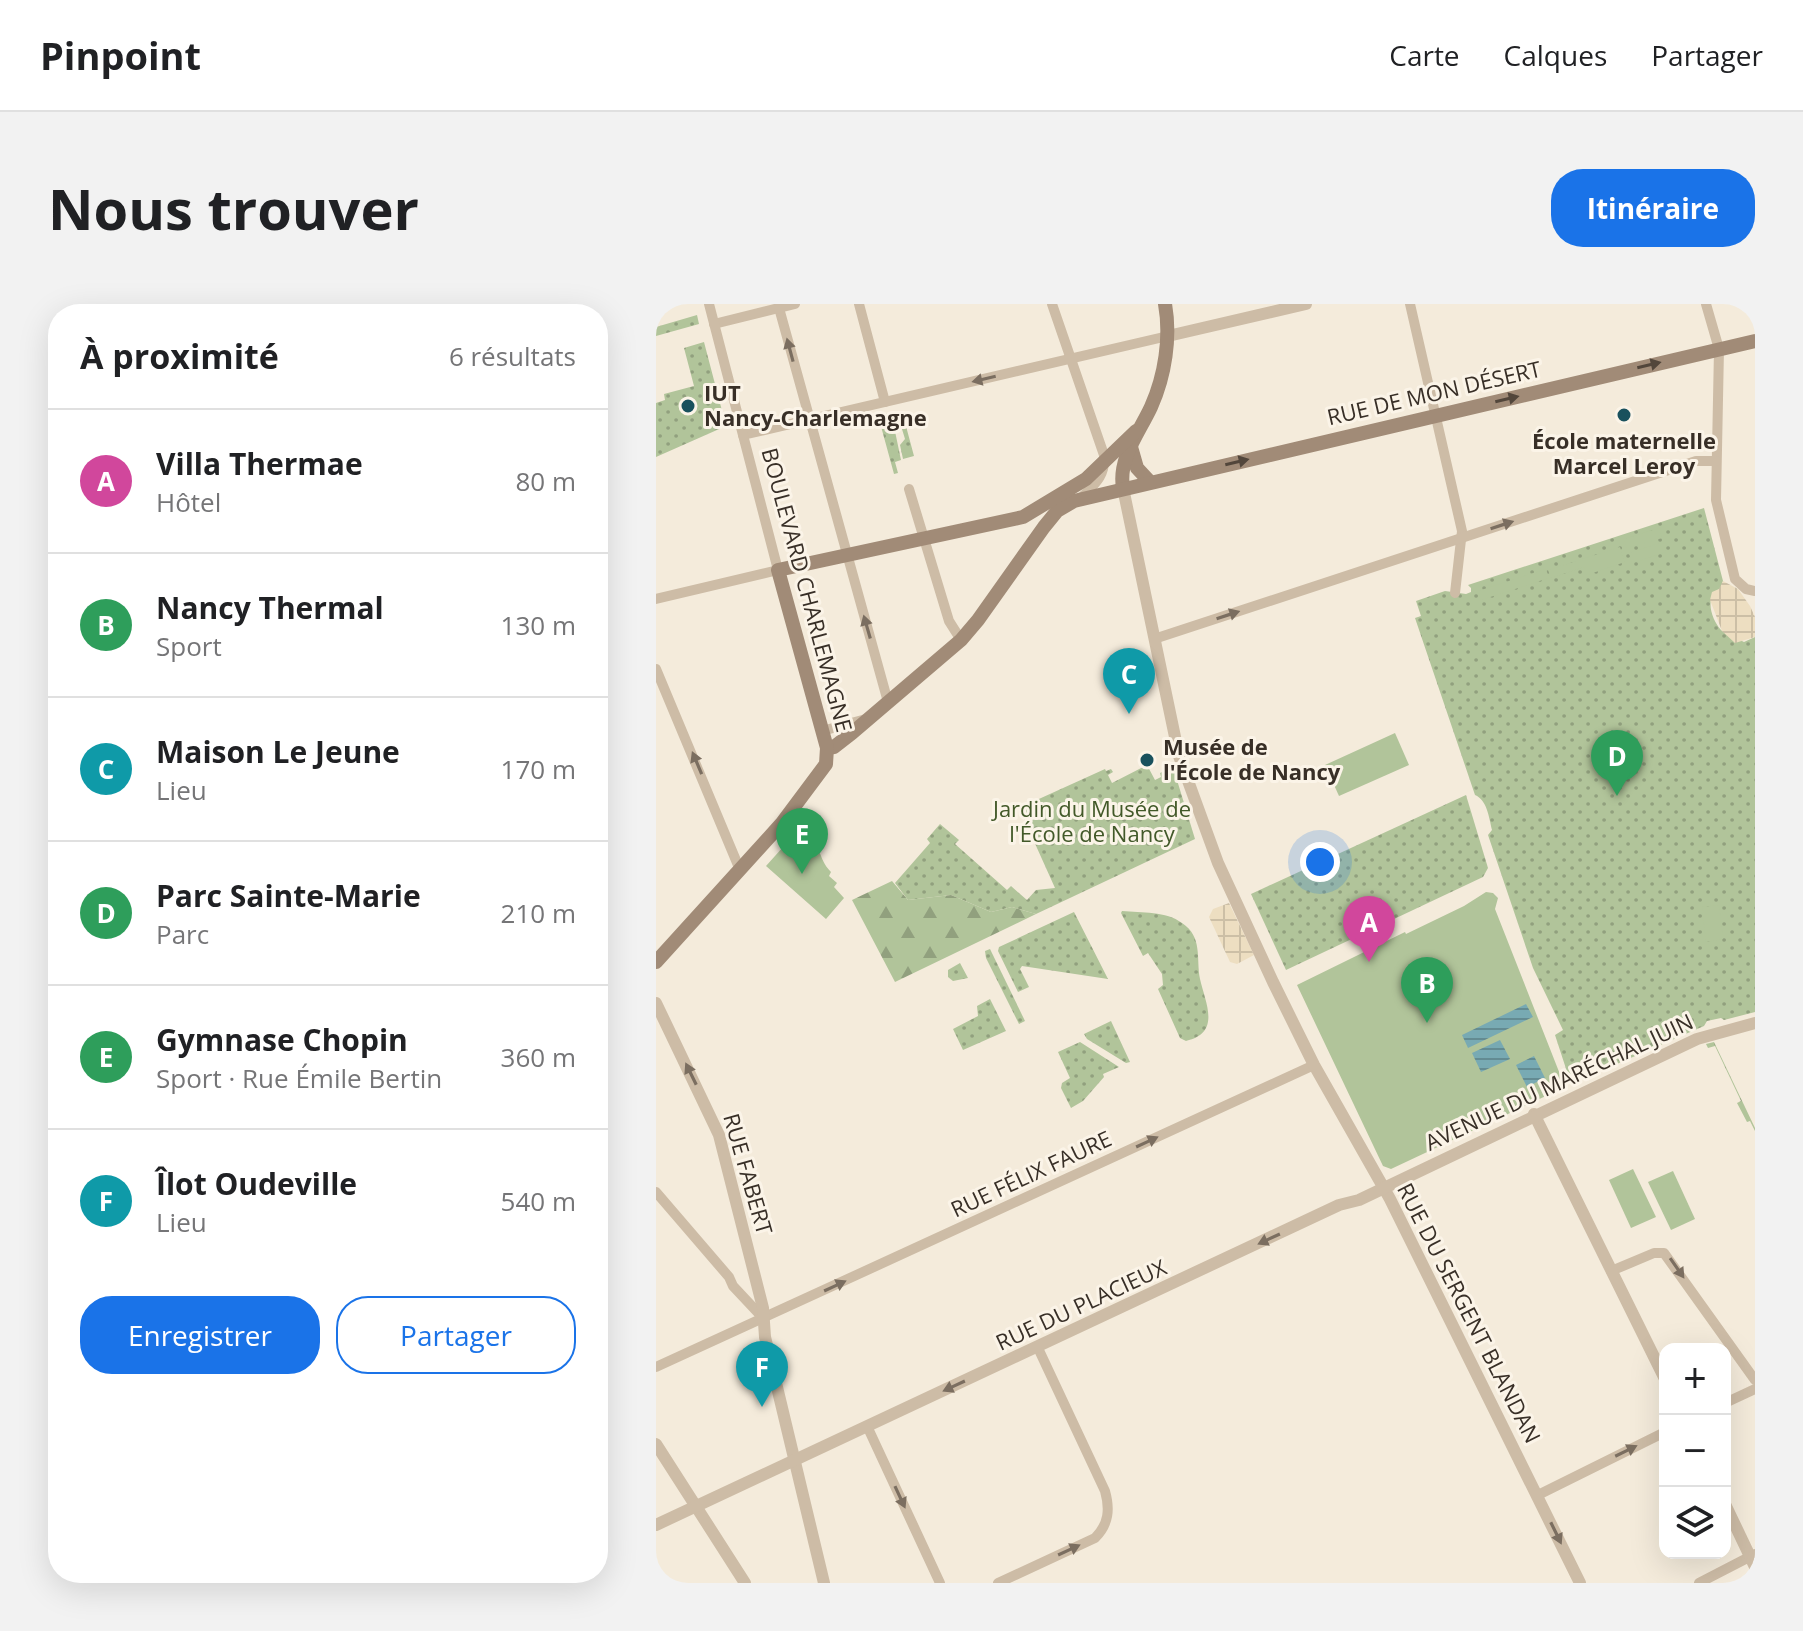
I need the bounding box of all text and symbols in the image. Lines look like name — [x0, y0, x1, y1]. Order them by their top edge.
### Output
text: Pinpoint — [40, 29, 201, 81]
text: Carte — [1389, 36, 1460, 74]
text: Calques — [1504, 36, 1607, 74]
text: Partager — [1651, 36, 1763, 74]
button: Itinéraire — [1551, 169, 1755, 247]
text: Nous trouver — [48, 170, 419, 246]
text: À proximité — [80, 333, 279, 379]
one-way arrow — [784, 337, 796, 362]
text: 6 résultats — [449, 338, 576, 374]
street label: RUE DE MON DÉSERT — [1324, 353, 1544, 431]
one-way arrow — [1637, 359, 1662, 371]
one-way arrow — [971, 374, 996, 386]
place label: IUT Nancy-Charlemagne — [704, 377, 927, 432]
one-way arrow — [1495, 392, 1520, 404]
marker: IUT Nancy-Charlemagne — [679, 397, 697, 415]
marker: École maternelle Marcel Leroy — [1615, 406, 1633, 424]
place label: École maternelle Marcel Leroy — [1532, 425, 1716, 480]
text: Villa Thermae — [156, 443, 363, 484]
street label: BOULEVARD CHARLEMAGNE — [756, 444, 860, 735]
one-way arrow — [1224, 455, 1249, 468]
text: A — [97, 463, 115, 499]
text: 80 m — [515, 463, 576, 499]
text: Hôtel — [156, 484, 221, 520]
one-way arrow — [1490, 518, 1514, 531]
text: Nancy Thermal — [156, 587, 384, 628]
text: B — [97, 607, 115, 643]
text: 130 m — [501, 607, 576, 643]
one-way arrow — [1217, 608, 1241, 620]
one-way arrow — [860, 615, 872, 640]
text: Sport — [156, 628, 222, 664]
pin: C — [1103, 648, 1155, 714]
pin: D — [1591, 730, 1643, 796]
text: Maison Le Jeune — [156, 731, 400, 772]
place label: Musée de l'École de Nancy — [1163, 731, 1341, 786]
text: C — [98, 751, 114, 787]
text: 170 m — [501, 751, 576, 787]
marker: Musée de l'École de Nancy — [1138, 751, 1156, 769]
one-way arrow — [690, 752, 703, 775]
text: Lieu — [156, 772, 207, 808]
park label: Jardin du Musée de l'École de Nancy — [991, 793, 1191, 848]
pin: E — [776, 808, 828, 874]
your location — [1300, 842, 1340, 882]
text: Parc Sainte-Marie — [156, 875, 421, 916]
text: D — [96, 895, 116, 931]
text: 210 m — [501, 895, 576, 931]
pin: A — [1343, 896, 1395, 962]
text: Parc — [156, 916, 209, 952]
pin: B — [1401, 957, 1453, 1023]
street label: AVENUE DU MARÉCHAL JUIN — [1420, 1006, 1698, 1157]
text: Gymnase Chopin — [156, 1019, 408, 1060]
text: E — [99, 1039, 113, 1075]
text: 360 m — [501, 1039, 576, 1075]
text: Sport · Rue Émile Bertin — [156, 1060, 442, 1096]
one-way arrow — [684, 1063, 697, 1086]
street label: RUE FABERT — [717, 1110, 781, 1238]
street label: RUE FÉLIX FAURE — [945, 1123, 1116, 1224]
one-way arrow — [1136, 1135, 1159, 1149]
text: Îlot Oudeville — [156, 1163, 357, 1204]
street label: RUE DU SERGENT BLANDAN — [1391, 1177, 1549, 1448]
text: F — [99, 1183, 113, 1219]
text: 540 m — [501, 1183, 576, 1219]
text: Lieu — [156, 1204, 207, 1240]
one-way arrow — [1257, 1232, 1280, 1246]
street label: RUE DU PLACIEUX — [990, 1251, 1171, 1357]
one-way arrow — [1669, 1258, 1684, 1279]
one-way arrow — [823, 1279, 846, 1293]
button: Enregistrer — [80, 1296, 320, 1374]
button: Partager — [336, 1296, 576, 1374]
pin: F — [736, 1341, 788, 1407]
map controls — [1659, 1343, 1731, 1559]
button: + — [1659, 1343, 1731, 1415]
one-way arrow — [942, 1379, 966, 1393]
button: − — [1659, 1415, 1731, 1487]
one-way arrow — [1615, 1444, 1638, 1458]
one-way arrow — [893, 1485, 907, 1509]
button: layers — [1659, 1487, 1731, 1559]
one-way arrow — [1549, 1521, 1563, 1544]
one-way arrow — [1058, 1543, 1081, 1557]

